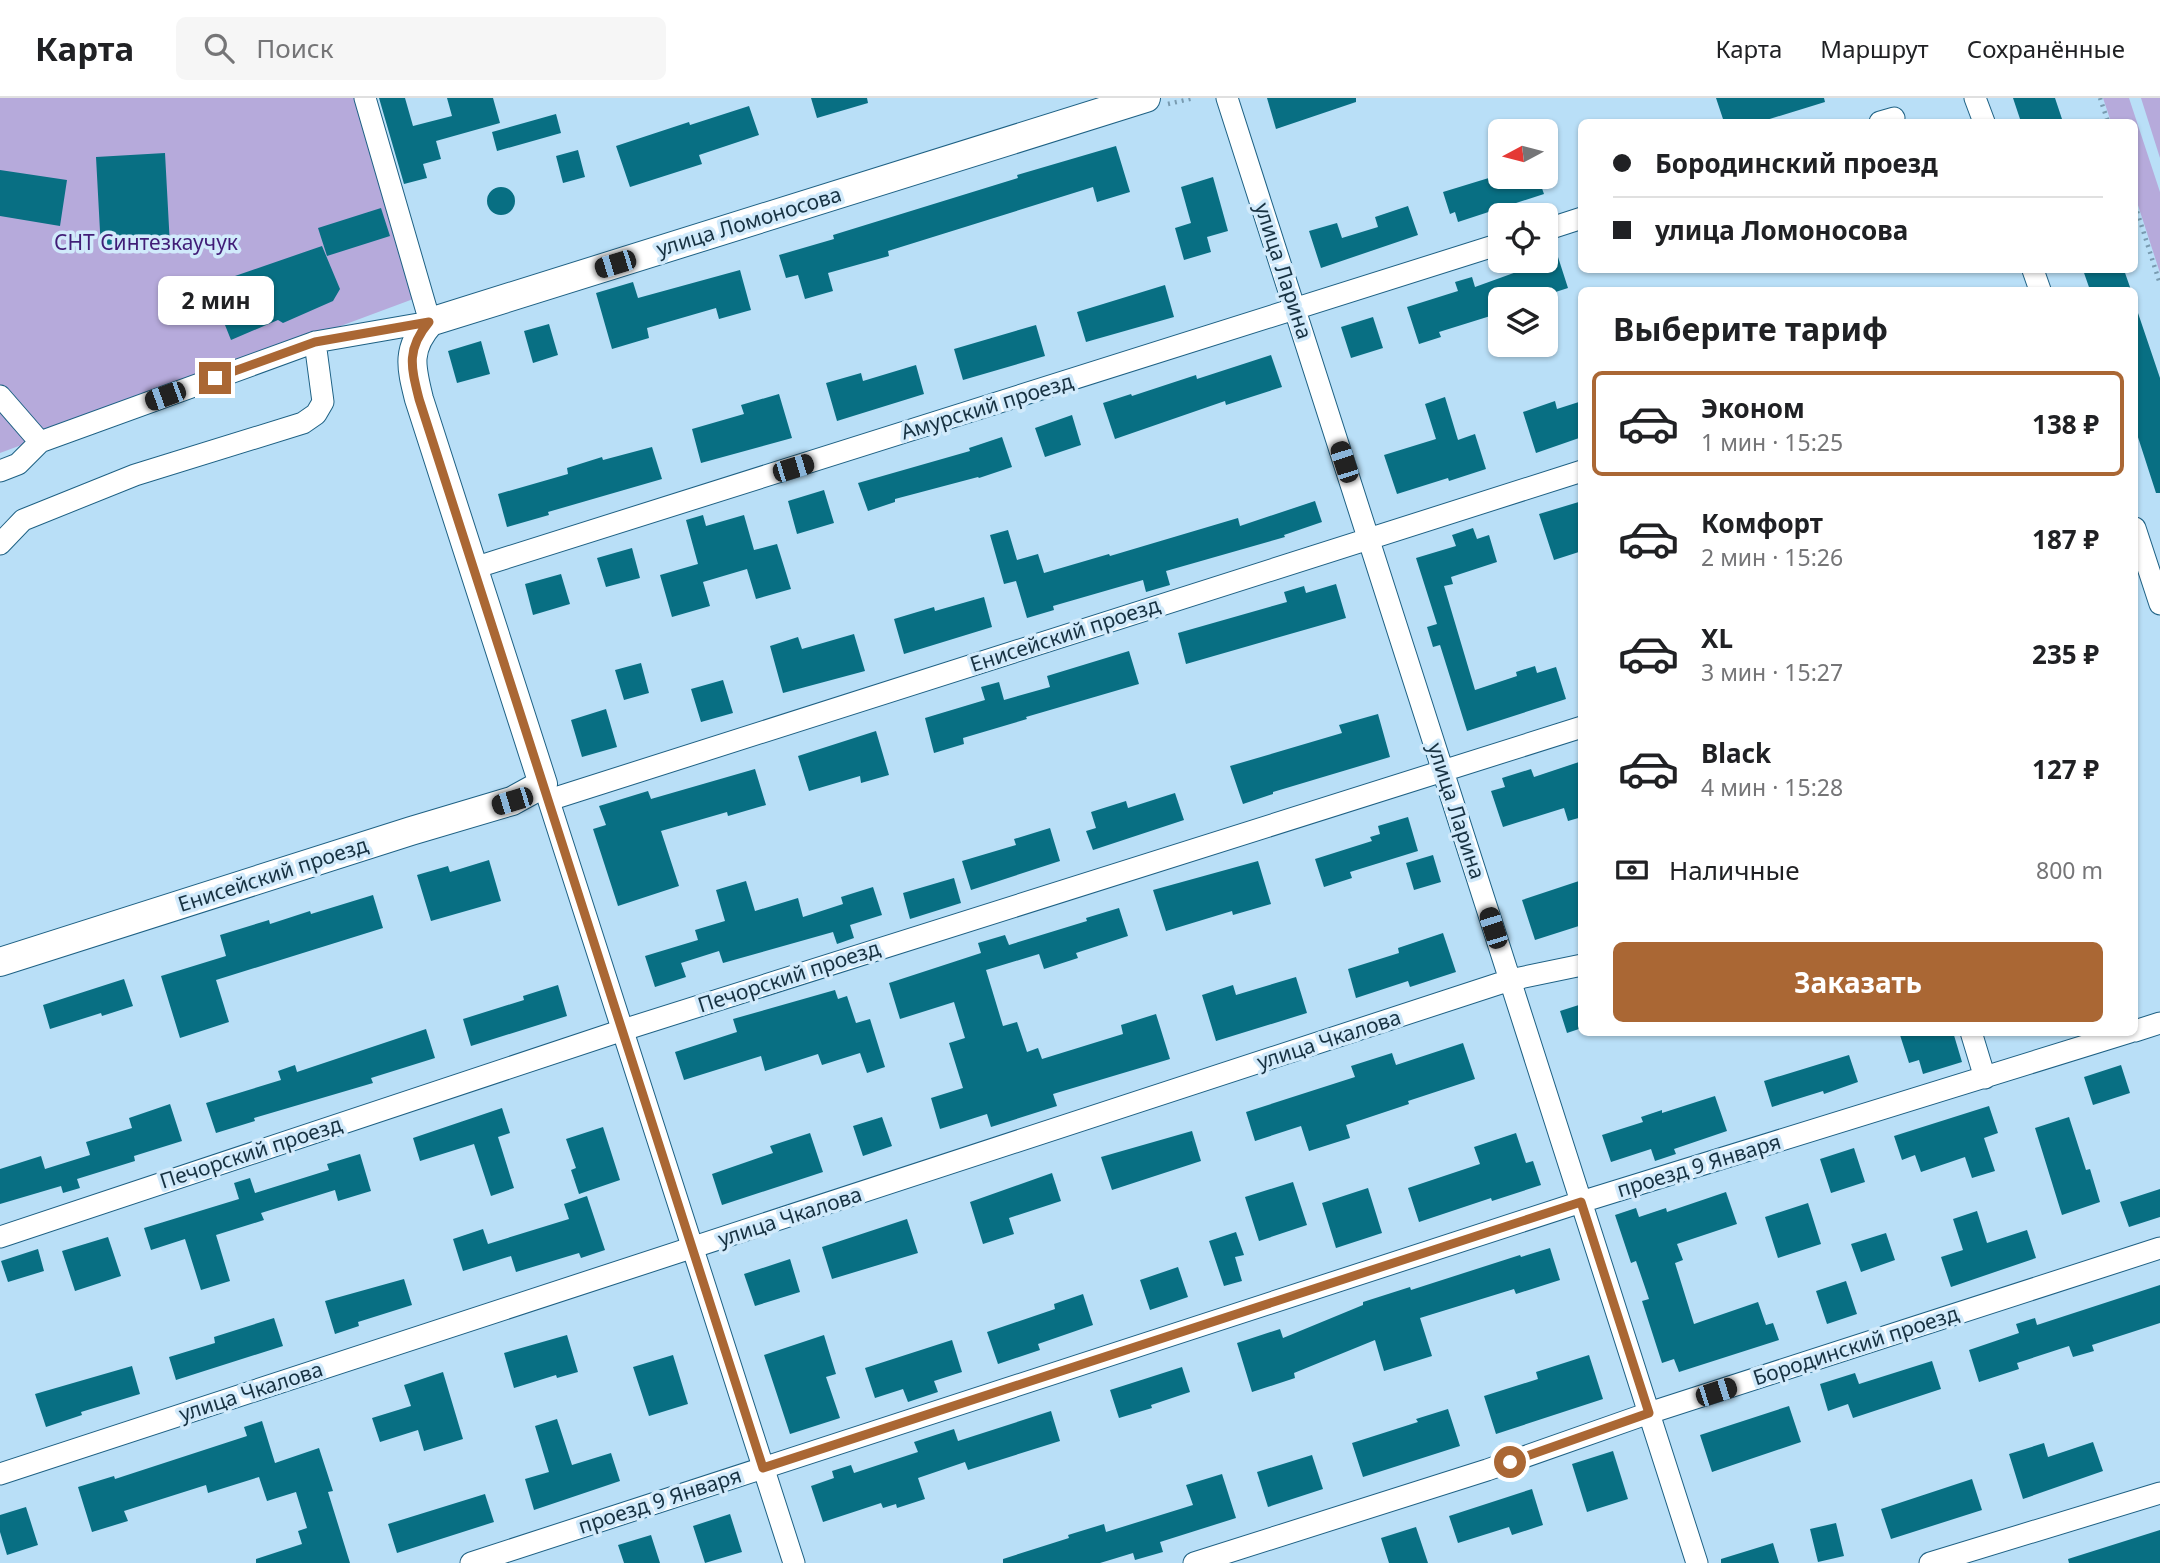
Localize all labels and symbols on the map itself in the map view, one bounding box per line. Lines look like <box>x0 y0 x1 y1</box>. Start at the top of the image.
north arrow <box>1488 119 1558 189</box>
street label: улица Ломоносова <box>653 180 845 263</box>
street label: улица Ларина <box>1249 199 1319 342</box>
park label: СНТ Синтезкаучук <box>54 228 238 256</box>
car <box>592 248 639 280</box>
callout: 2 мин <box>157 276 273 326</box>
route end <box>199 362 231 394</box>
street label: Амурский проезд <box>897 366 1076 446</box>
car <box>142 379 189 413</box>
car <box>1328 439 1361 485</box>
car <box>770 452 817 484</box>
street label: Енисейский проезд <box>966 590 1163 678</box>
street label: улица Ларина <box>1422 739 1492 882</box>
car <box>489 785 536 817</box>
street label: Енисейский проезд <box>174 830 371 918</box>
car <box>1477 905 1510 951</box>
street label: Печорский проезд <box>694 933 884 1019</box>
street label: улица Чкалова <box>1253 1003 1404 1076</box>
street label: Печорский проезд <box>156 1109 346 1195</box>
street label: проезд 9 Января <box>1613 1127 1784 1203</box>
street label: улица Чкалова <box>714 1180 865 1253</box>
street label: Бородинский проезд <box>1749 1298 1962 1392</box>
street label: улица Чкалова <box>175 1355 326 1428</box>
car <box>1693 1376 1740 1408</box>
route start <box>1494 1446 1526 1478</box>
street label: проезд 9 Января <box>575 1460 745 1540</box>

